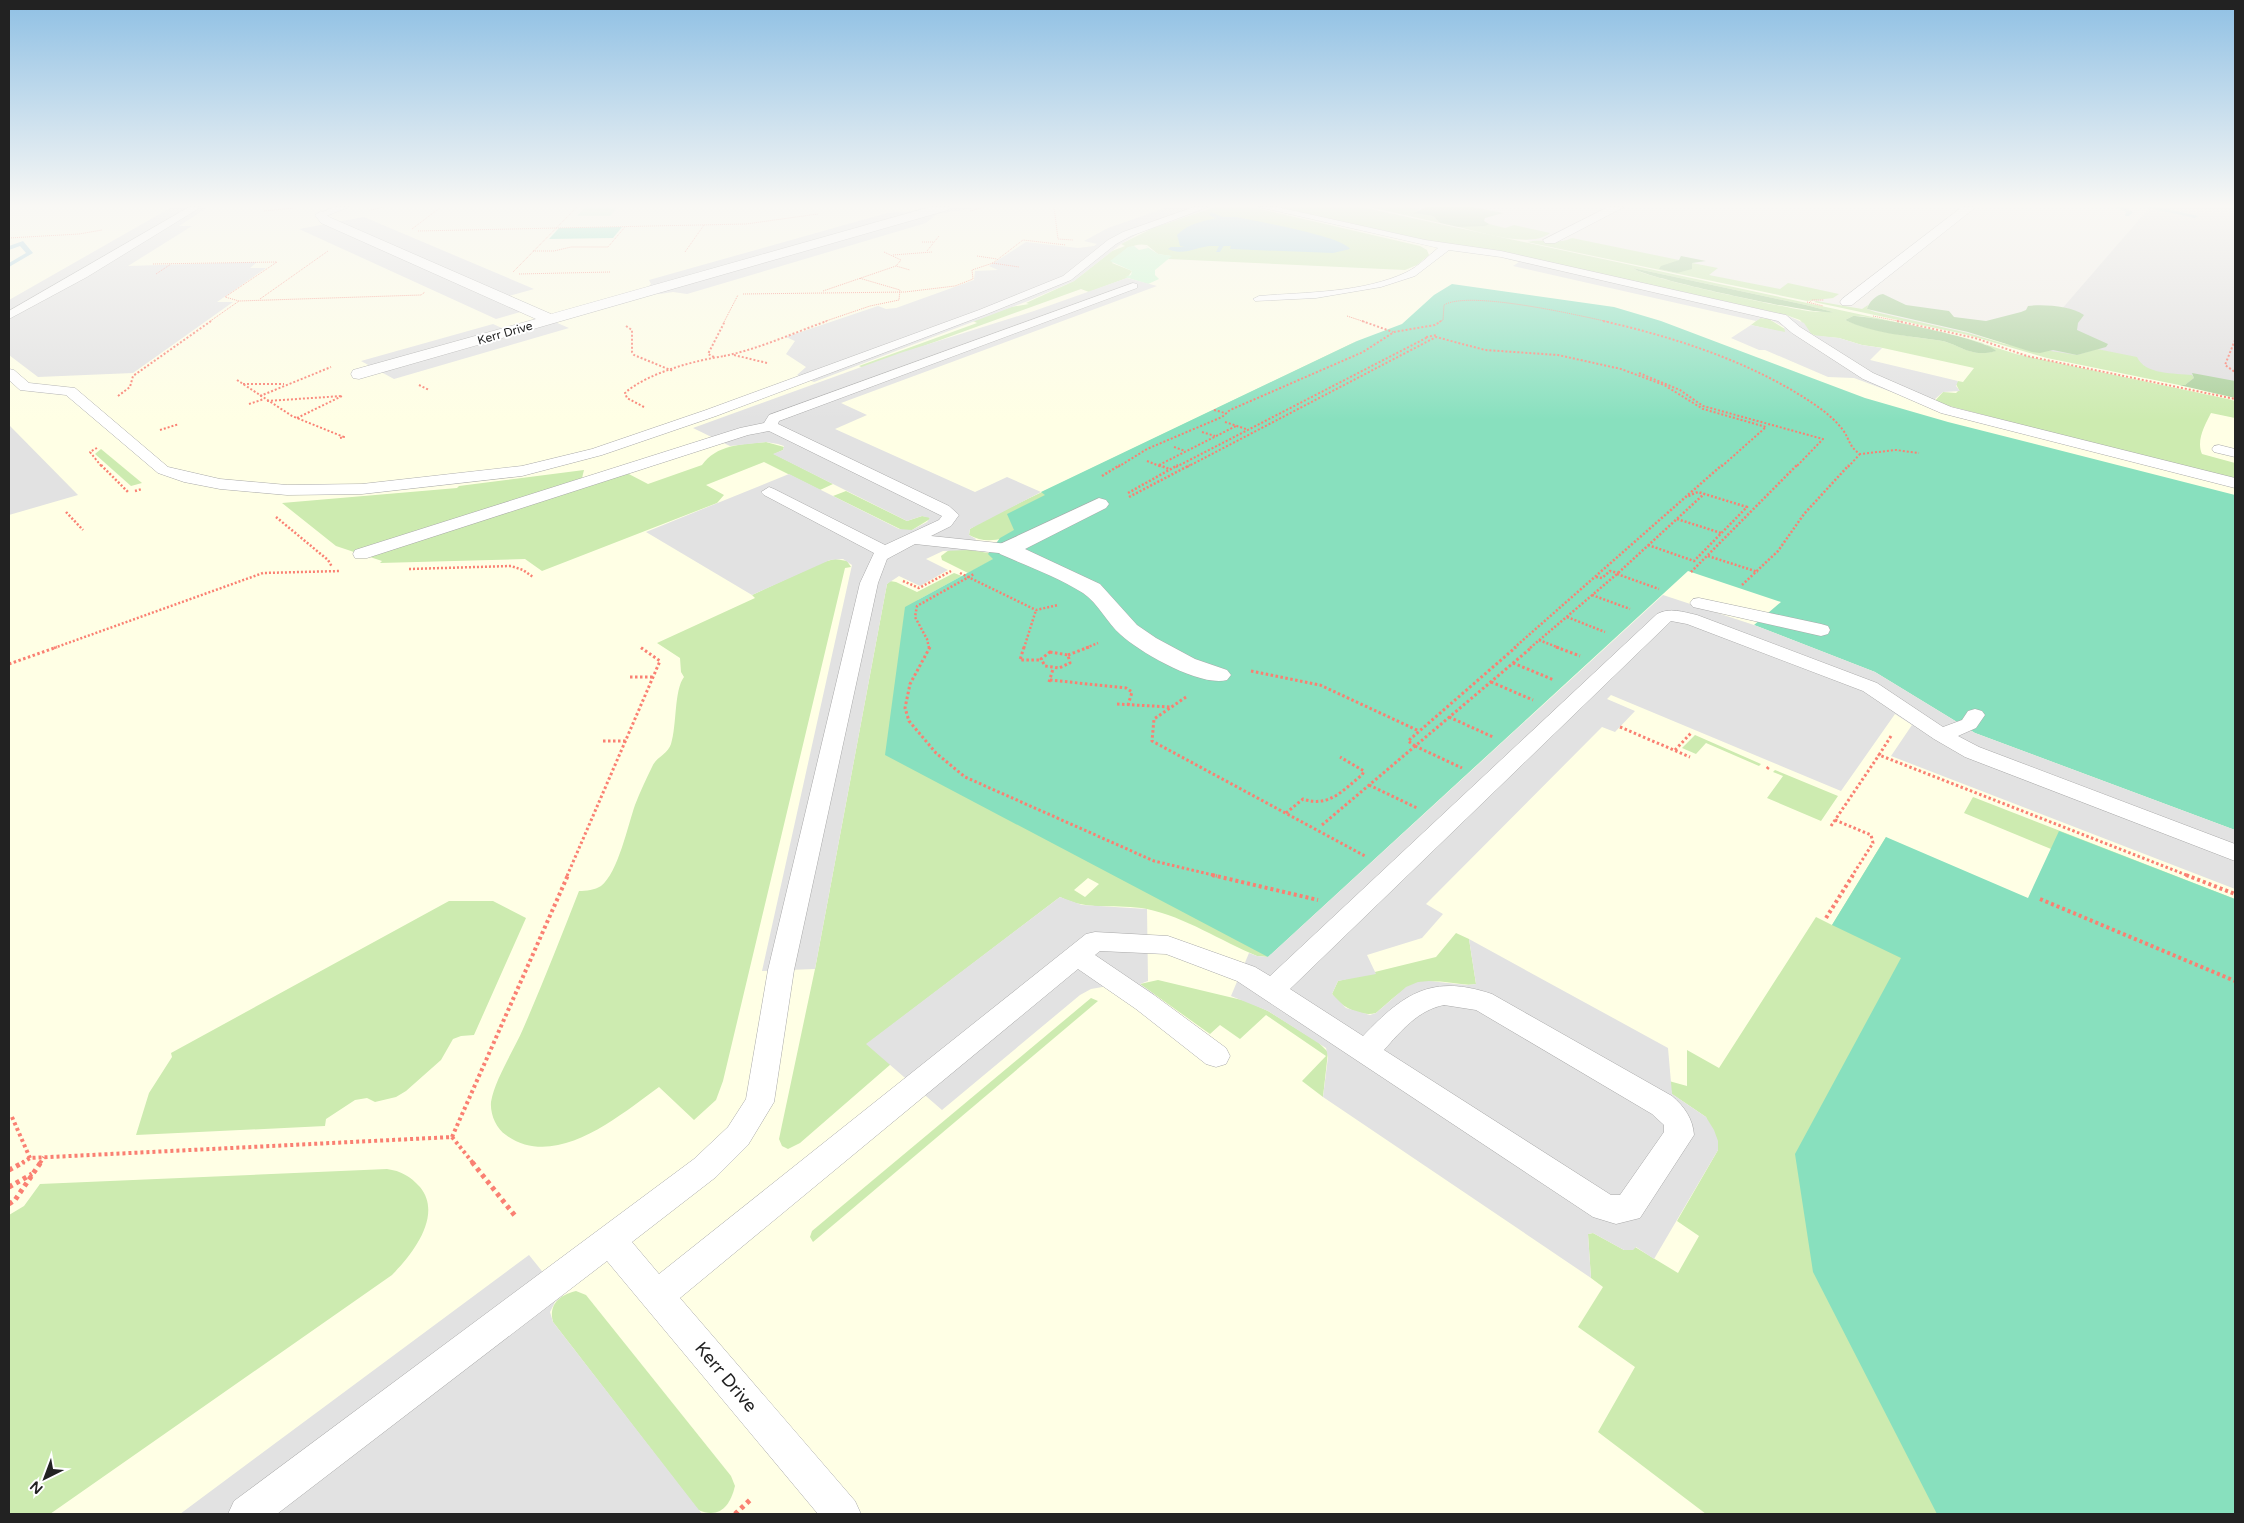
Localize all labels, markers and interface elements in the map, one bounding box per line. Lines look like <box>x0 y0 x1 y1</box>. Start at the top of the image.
street label: Kerr Drive <box>476 318 534 348</box>
street label: Kerr Drive <box>690 1337 762 1417</box>
north arrow <box>20 1453 70 1503</box>
text: N <box>27 1477 47 1497</box>

